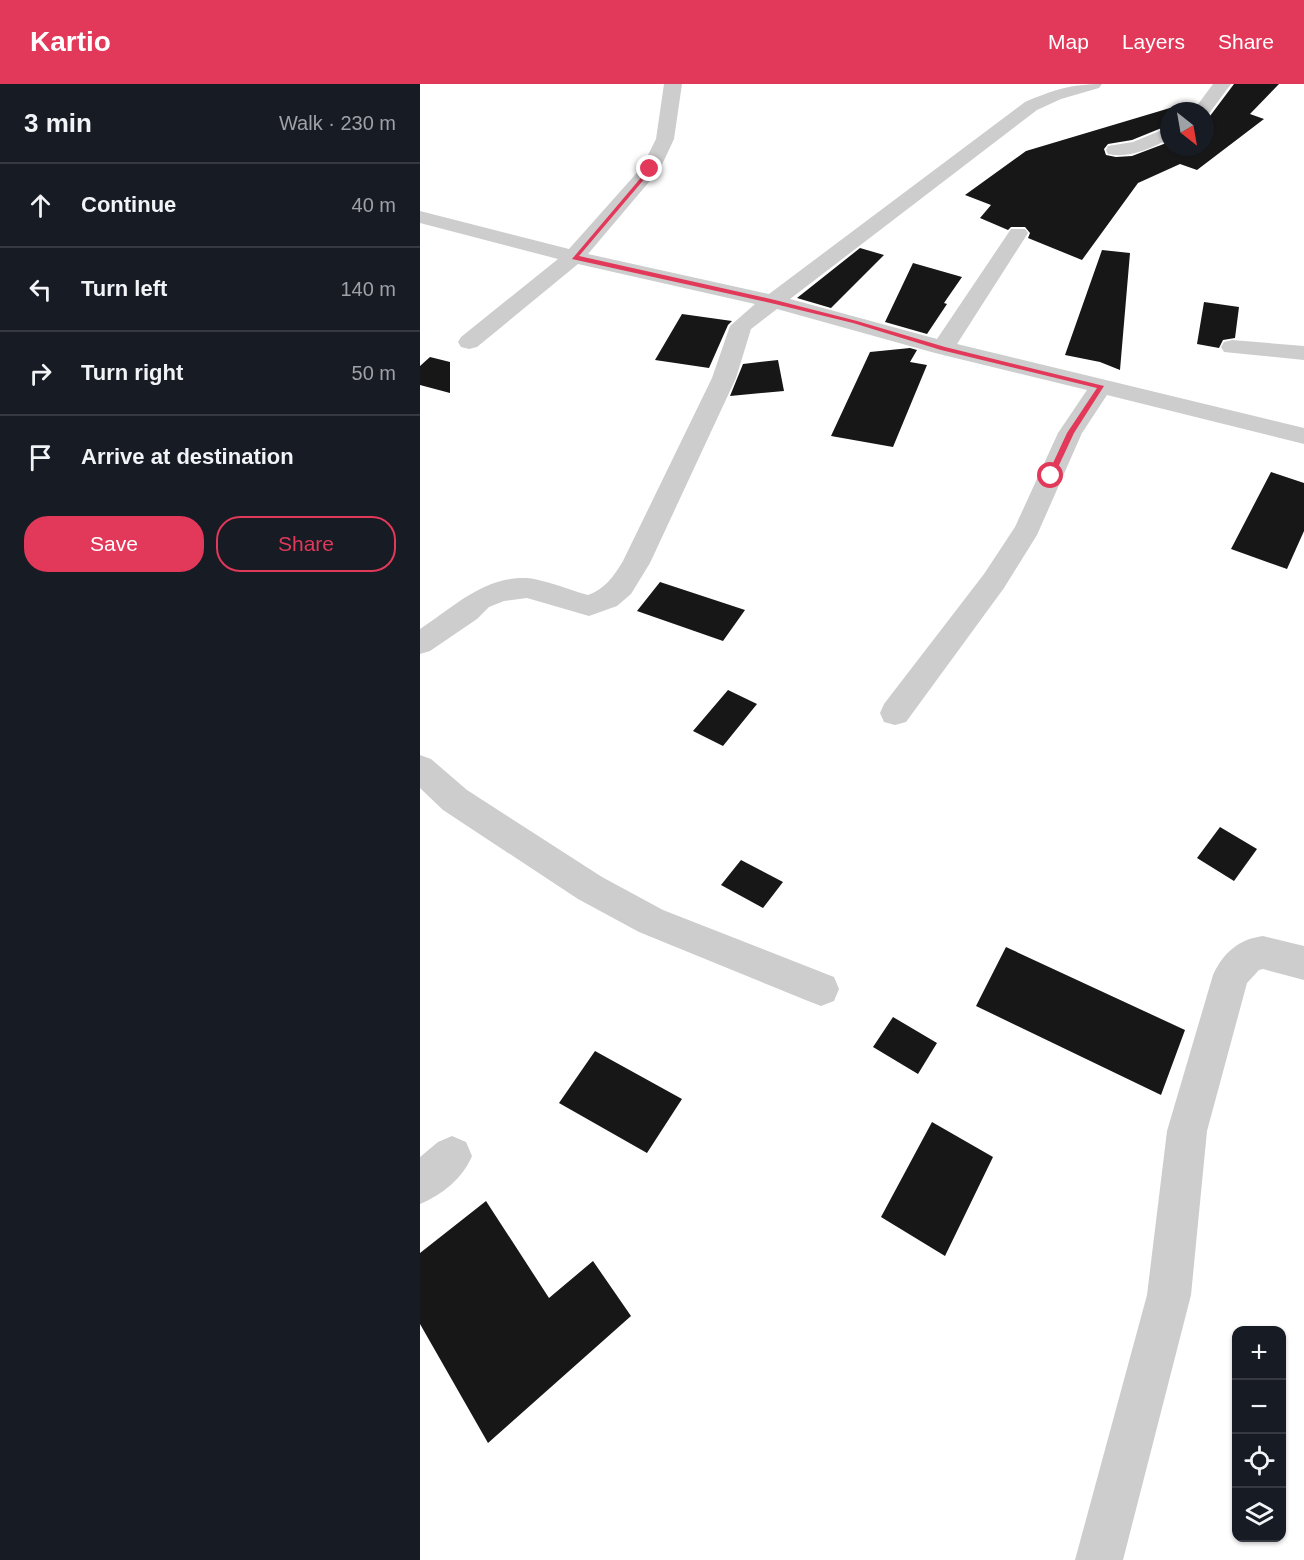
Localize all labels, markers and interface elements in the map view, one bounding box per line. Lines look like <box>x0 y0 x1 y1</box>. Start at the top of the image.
text: Kartio <box>30 26 111 57</box>
text: Map <box>1048 30 1089 53</box>
text: Layers <box>1122 30 1185 53</box>
text: Share <box>1218 30 1274 53</box>
north arrow <box>1160 102 1214 156</box>
text: 3 min <box>24 108 92 138</box>
text: Walk · 230 m <box>279 112 396 134</box>
route end <box>636 155 662 181</box>
icon: ahead <box>24 189 57 222</box>
text: Continue <box>81 192 176 217</box>
text: 40 m <box>352 194 396 216</box>
icon: left <box>24 273 57 306</box>
text: Turn left <box>81 276 167 301</box>
text: 140 m <box>340 278 396 300</box>
icon: right <box>24 357 57 390</box>
text: Turn right <box>81 360 183 385</box>
text: 50 m <box>352 362 396 384</box>
icon: arrive <box>24 441 57 474</box>
text: Arrive at destination <box>81 444 294 469</box>
route start <box>1037 462 1063 488</box>
button: Save <box>24 516 204 572</box>
button: Share <box>216 516 396 572</box>
map controls <box>1232 1326 1286 1542</box>
button: + <box>1232 1326 1286 1380</box>
button: − <box>1232 1380 1286 1434</box>
button: locate <box>1232 1434 1286 1488</box>
button: layers <box>1232 1488 1286 1542</box>

